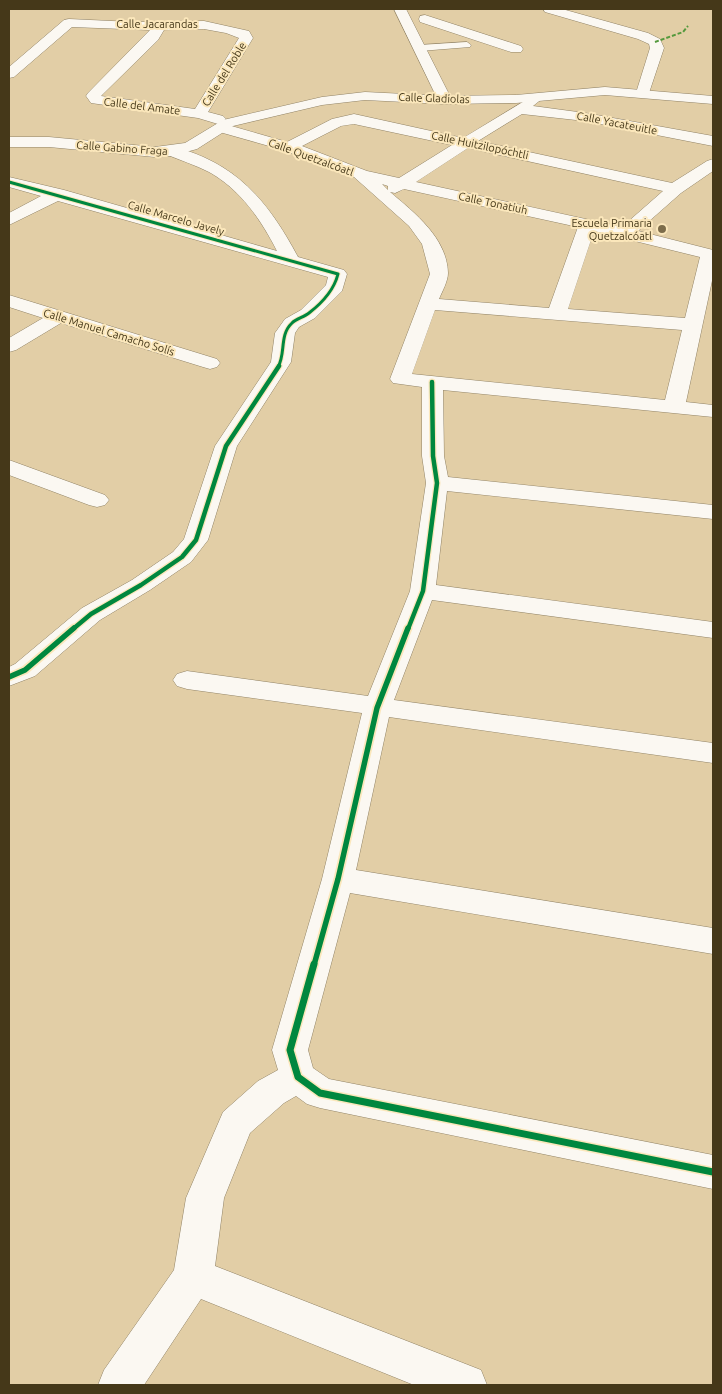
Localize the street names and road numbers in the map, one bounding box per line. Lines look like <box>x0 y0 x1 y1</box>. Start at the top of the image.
street label: Calle Jacarandas <box>116 18 198 30</box>
street label: Calle del Roble <box>199 40 249 108</box>
street label: Calle Gladiolas <box>398 91 470 105</box>
street label: Calle del Amate <box>103 95 181 117</box>
street label: Calle Yacateuitle <box>576 109 658 137</box>
street label: Calle Huitzilopóchtli <box>430 129 530 161</box>
street label: Calle Quetzalcóatl <box>267 136 355 178</box>
street label: Calle Gabino Fraga <box>76 139 168 157</box>
street label: Calle Tonatiuh <box>457 190 529 216</box>
street label: Calle Marcelo Javely <box>126 198 226 238</box>
street label: Calle Manuel Camacho Solís <box>42 306 176 358</box>

